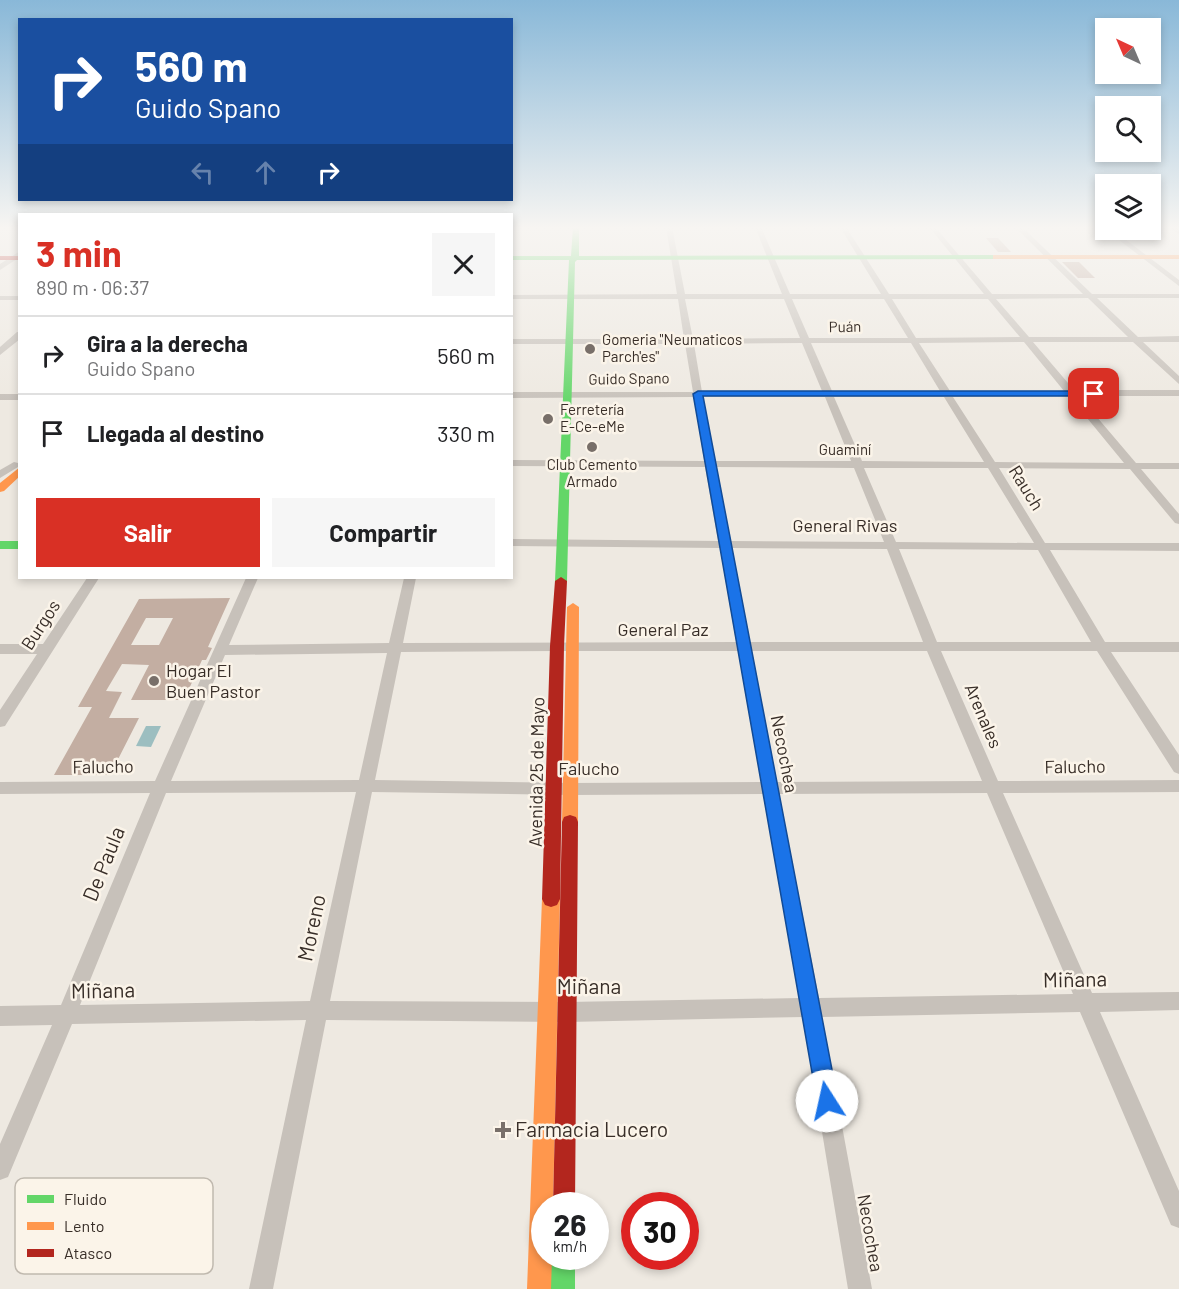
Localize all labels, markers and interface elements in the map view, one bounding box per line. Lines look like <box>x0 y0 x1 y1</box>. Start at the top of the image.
north arrow <box>1095 18 1161 84</box>
map controls <box>1095 18 1161 240</box>
text: 560 m <box>135 40 248 90</box>
icon: right <box>36 42 114 120</box>
text: Guido Spano <box>135 91 281 123</box>
button: search <box>1095 96 1161 162</box>
icon: left <box>186 156 219 189</box>
icon: ahead <box>249 156 282 189</box>
icon: right <box>312 156 345 189</box>
button: layers <box>1095 174 1161 240</box>
text: 3 min <box>36 231 122 274</box>
button: close <box>432 233 495 296</box>
text: 890 m · 06:37 <box>36 275 149 299</box>
street label: Puán <box>828 317 861 335</box>
text: Gira a la derecha <box>87 330 248 356</box>
place label: Gomeria "Neumaticos Parch'es" <box>602 330 742 365</box>
icon: right <box>36 339 69 372</box>
text: 560 m <box>437 342 495 368</box>
marker: Gomeria "Neumaticos Parch'es" <box>583 342 597 356</box>
text: Guido Spano <box>87 356 195 380</box>
street label: Guido Spano <box>588 368 670 388</box>
pin <box>1068 368 1119 419</box>
icon: arrive <box>1077 377 1110 410</box>
place label: Ferretería E-Ce-eMe <box>560 400 625 435</box>
marker: Ferretería E-Ce-eMe <box>541 412 555 426</box>
icon: arrive <box>36 417 69 450</box>
text: Llegada al destino <box>87 420 264 446</box>
text: 330 m <box>437 420 495 446</box>
marker: Club Cemento Armado <box>585 440 599 454</box>
street label: Guaminí <box>819 440 871 458</box>
place label: Club Cemento Armado <box>547 455 637 490</box>
street label: Rauch <box>1005 461 1049 514</box>
button: Salir <box>36 498 260 567</box>
button: Compartir <box>272 498 495 567</box>
street label: General Rivas <box>792 514 898 536</box>
street label: Burgos <box>16 595 64 654</box>
street label: General Paz <box>617 618 709 640</box>
place label: Hogar El Buen Pastor <box>166 659 261 702</box>
marker: Hogar El Buen Pastor <box>147 674 161 688</box>
street label: Arenales <box>960 680 1007 751</box>
street label: Avenida 25 de Mayo <box>524 697 548 847</box>
street label: Necochea <box>767 713 803 794</box>
street label: Falucho <box>72 754 134 778</box>
street label: Falucho <box>1044 754 1106 778</box>
street label: Falucho <box>558 757 620 779</box>
street label: De Paula <box>76 822 129 904</box>
street label: Moreno <box>291 892 330 963</box>
street label: Miñana <box>1043 965 1107 992</box>
street label: Miñana <box>557 973 621 998</box>
street label: Miñana <box>71 976 135 1003</box>
position arrow <box>795 1069 859 1133</box>
place label: Farmacia Lucero <box>515 1116 668 1141</box>
marker: Farmacia Lucero <box>496 1123 510 1137</box>
legend <box>15 1178 213 1274</box>
text: Fluido <box>64 1189 107 1208</box>
speed limit sign: 30 <box>621 1192 699 1270</box>
street label: Necochea <box>853 1192 889 1273</box>
text: 26 <box>554 1206 586 1242</box>
text: Lento <box>64 1216 105 1235</box>
text: km/h <box>553 1237 587 1255</box>
text: Atasco <box>64 1243 112 1262</box>

